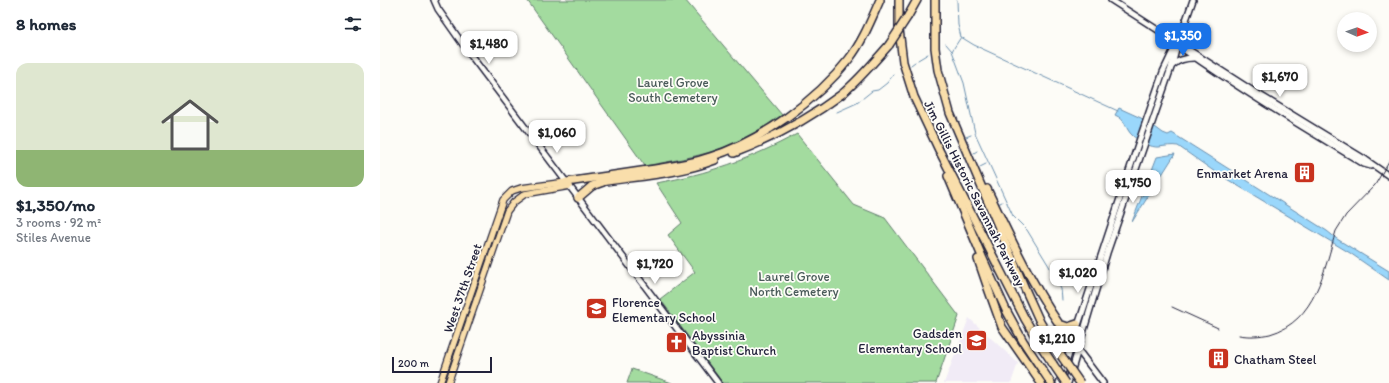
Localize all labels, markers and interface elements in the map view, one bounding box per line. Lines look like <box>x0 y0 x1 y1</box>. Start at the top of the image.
north arrow <box>1337 12 1377 52</box>
map controls <box>1337 12 1377 52</box>
icon: filters <box>342 13 364 35</box>
text: 8 homes <box>16 14 76 34</box>
pin: $1,350 <box>1150 23 1216 57</box>
text: $1,350 <box>1164 28 1202 43</box>
pin: $1,480 <box>456 31 522 65</box>
text: $1,480 <box>470 36 508 51</box>
pin: $1,670 <box>1247 64 1313 98</box>
text: $1,670 <box>1261 69 1299 84</box>
park label: Laurel Grove South Cemetery <box>628 75 718 105</box>
icon: home <box>154 89 226 161</box>
street label: Jim Gillis Historic Savannah Parkway <box>921 98 1028 289</box>
pin: $1,060 <box>524 120 590 154</box>
text: $1,060 <box>538 125 576 140</box>
building icon: Enmarket Arena <box>1291 160 1317 186</box>
place label: Enmarket Arena <box>1197 166 1288 181</box>
pin: $1,750 <box>1100 170 1166 204</box>
text: $1,750 <box>1115 175 1152 190</box>
text: $1,350/mo <box>16 195 95 215</box>
text: 3 rooms · 92 m² <box>16 215 101 230</box>
text: Stiles Avenue <box>16 230 91 245</box>
street label: West 37th Street <box>440 241 485 335</box>
pin: $1,720 <box>622 251 688 285</box>
text: $1,720 <box>637 256 674 271</box>
pin: $1,020 <box>1045 260 1111 294</box>
text: $1,020 <box>1059 265 1097 280</box>
park label: Laurel Grove North Cemetery <box>749 269 839 299</box>
place label: Florence Elementary School <box>612 295 716 325</box>
school or university icon: Florence Elementary School <box>584 296 610 322</box>
place label: Gadsden Elementary School <box>858 326 963 356</box>
pin: $1,210 <box>1024 326 1090 360</box>
school or university icon: Gadsden Elementary School <box>964 327 990 353</box>
place label: Abyssinia Baptist Church <box>692 328 776 358</box>
church icon: Abyssinia Baptist Church <box>663 329 689 355</box>
text: $1,210 <box>1039 331 1075 346</box>
building icon: Chatham Steel <box>1206 346 1232 372</box>
place label: Chatham Steel <box>1234 352 1317 367</box>
scale bar <box>392 355 492 374</box>
text: 200 m <box>398 357 429 370</box>

